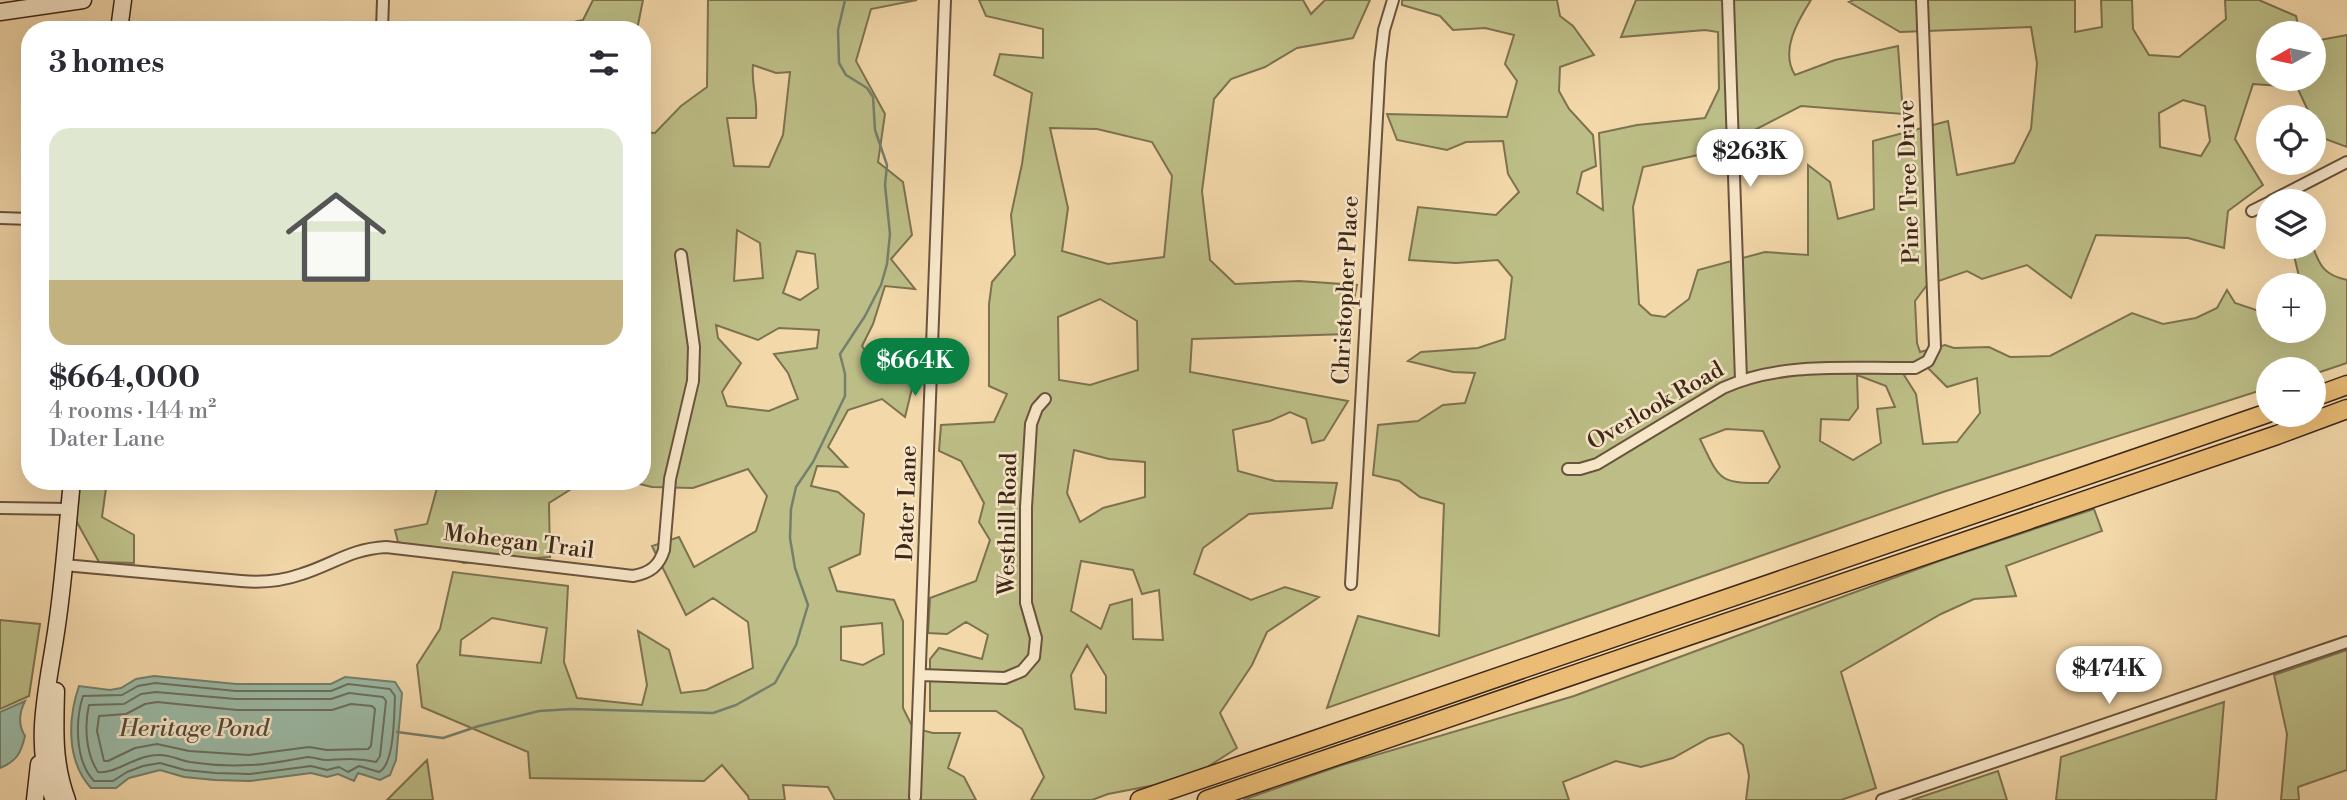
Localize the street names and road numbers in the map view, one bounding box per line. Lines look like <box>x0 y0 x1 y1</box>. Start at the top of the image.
street label: Pine Tree Drive <box>1892 99 1926 265</box>
street label: Christopher Place <box>1327 195 1365 385</box>
street label: Overlook Road <box>1582 355 1729 456</box>
street label: Dater Lane <box>891 445 923 561</box>
street label: Westhill Road <box>993 452 1023 597</box>
street label: Mohegan Trail <box>442 519 596 565</box>

